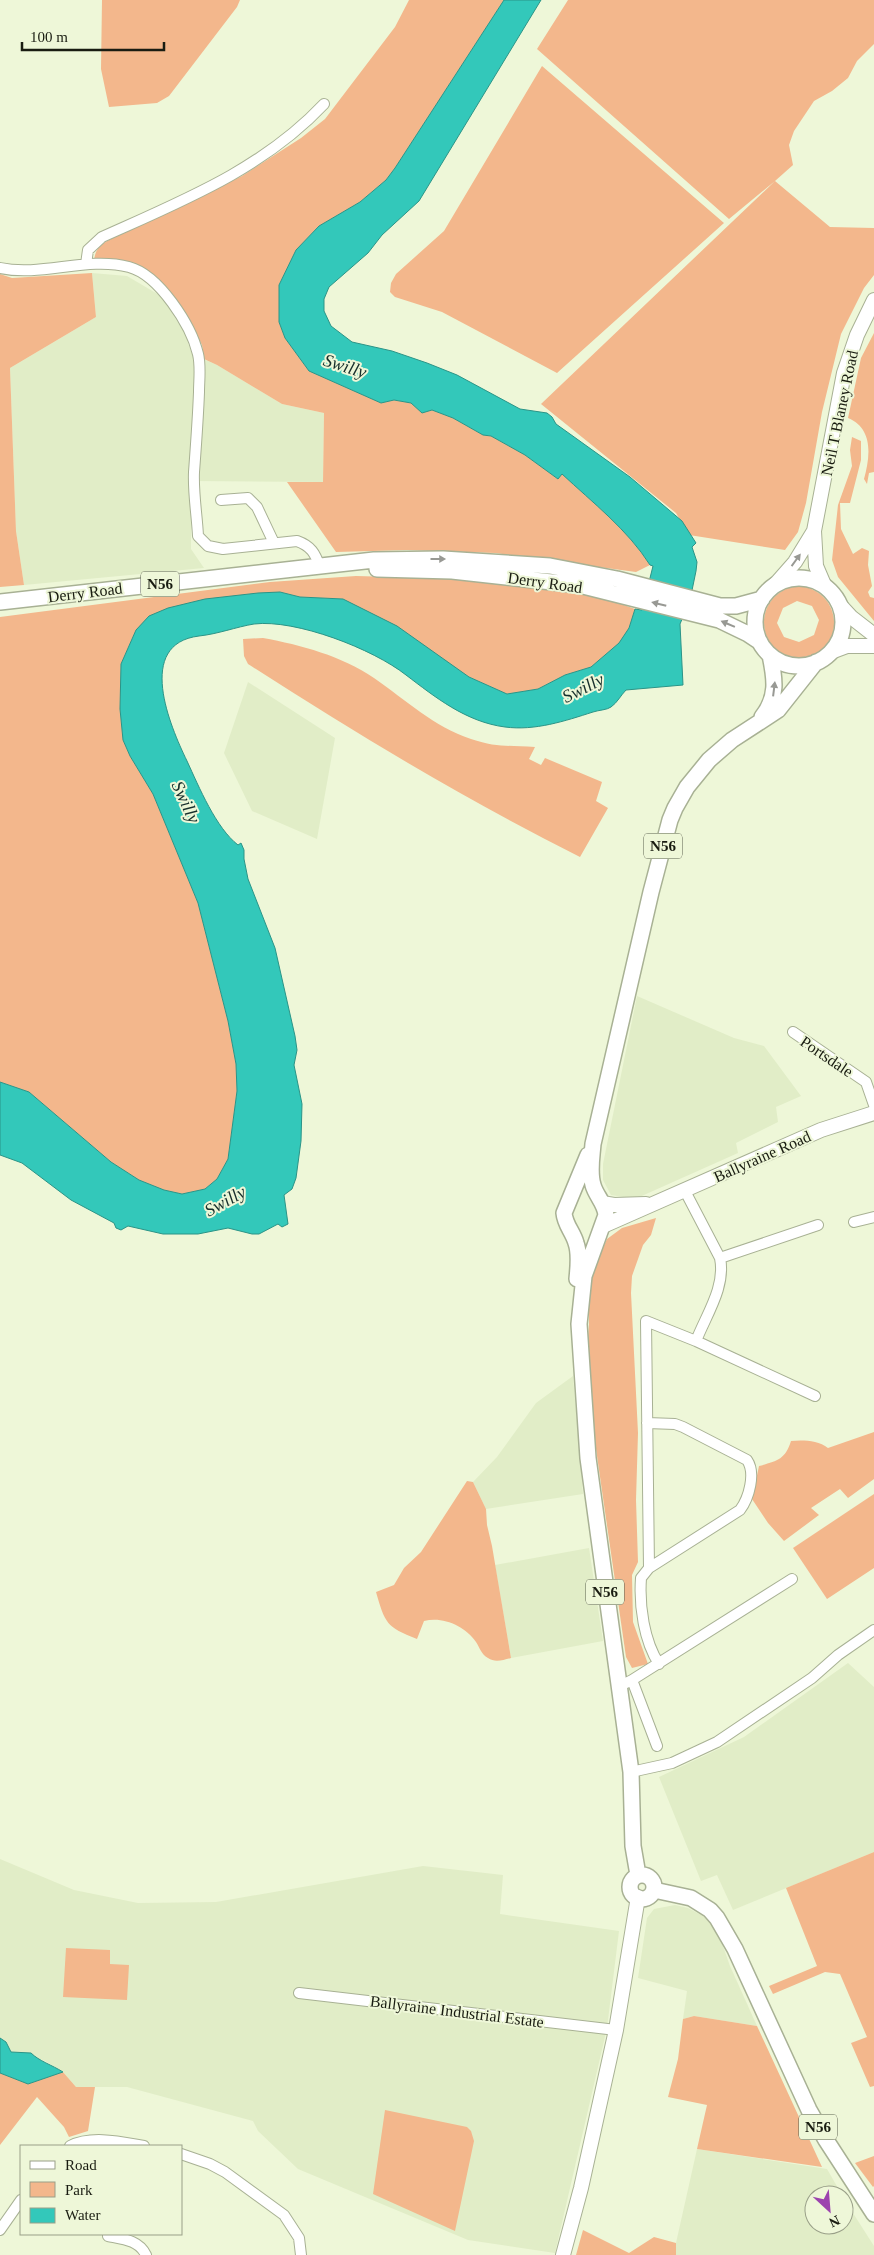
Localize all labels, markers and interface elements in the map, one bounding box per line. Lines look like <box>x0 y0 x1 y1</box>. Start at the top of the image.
scale bar <box>22 20 165 52</box>
text: 100 m <box>30 29 68 45</box>
street label: Neil T Blaney Road <box>818 349 862 478</box>
water label: Swilly <box>321 350 369 382</box>
one-way arrow <box>790 554 801 567</box>
one-way arrow <box>430 555 446 563</box>
street label: Derry Road <box>506 569 583 597</box>
road number: N56 <box>141 572 179 596</box>
street label: Derry Road <box>47 579 123 607</box>
one-way arrow <box>652 600 667 608</box>
one-way arrow <box>721 620 735 628</box>
water label: Swilly <box>559 669 607 707</box>
one-way arrow <box>770 681 778 697</box>
water label: Swilly <box>168 778 204 826</box>
road number: N56 <box>644 834 682 858</box>
street label: Portsdale <box>797 1033 856 1080</box>
street label: Ballyraine Road <box>711 1127 814 1186</box>
water label: Swilly <box>201 1182 249 1220</box>
road number: N56 <box>586 1580 624 1604</box>
street label: Ballyraine Industrial Estate <box>369 1992 545 2032</box>
road number: N56 <box>799 2114 837 2140</box>
legend <box>20 2145 182 2235</box>
text: Road <box>65 2157 97 2173</box>
text: Park <box>65 2182 93 2198</box>
north arrow <box>804 2185 854 2235</box>
text: Water <box>65 2207 100 2223</box>
text: N <box>827 2212 842 2230</box>

